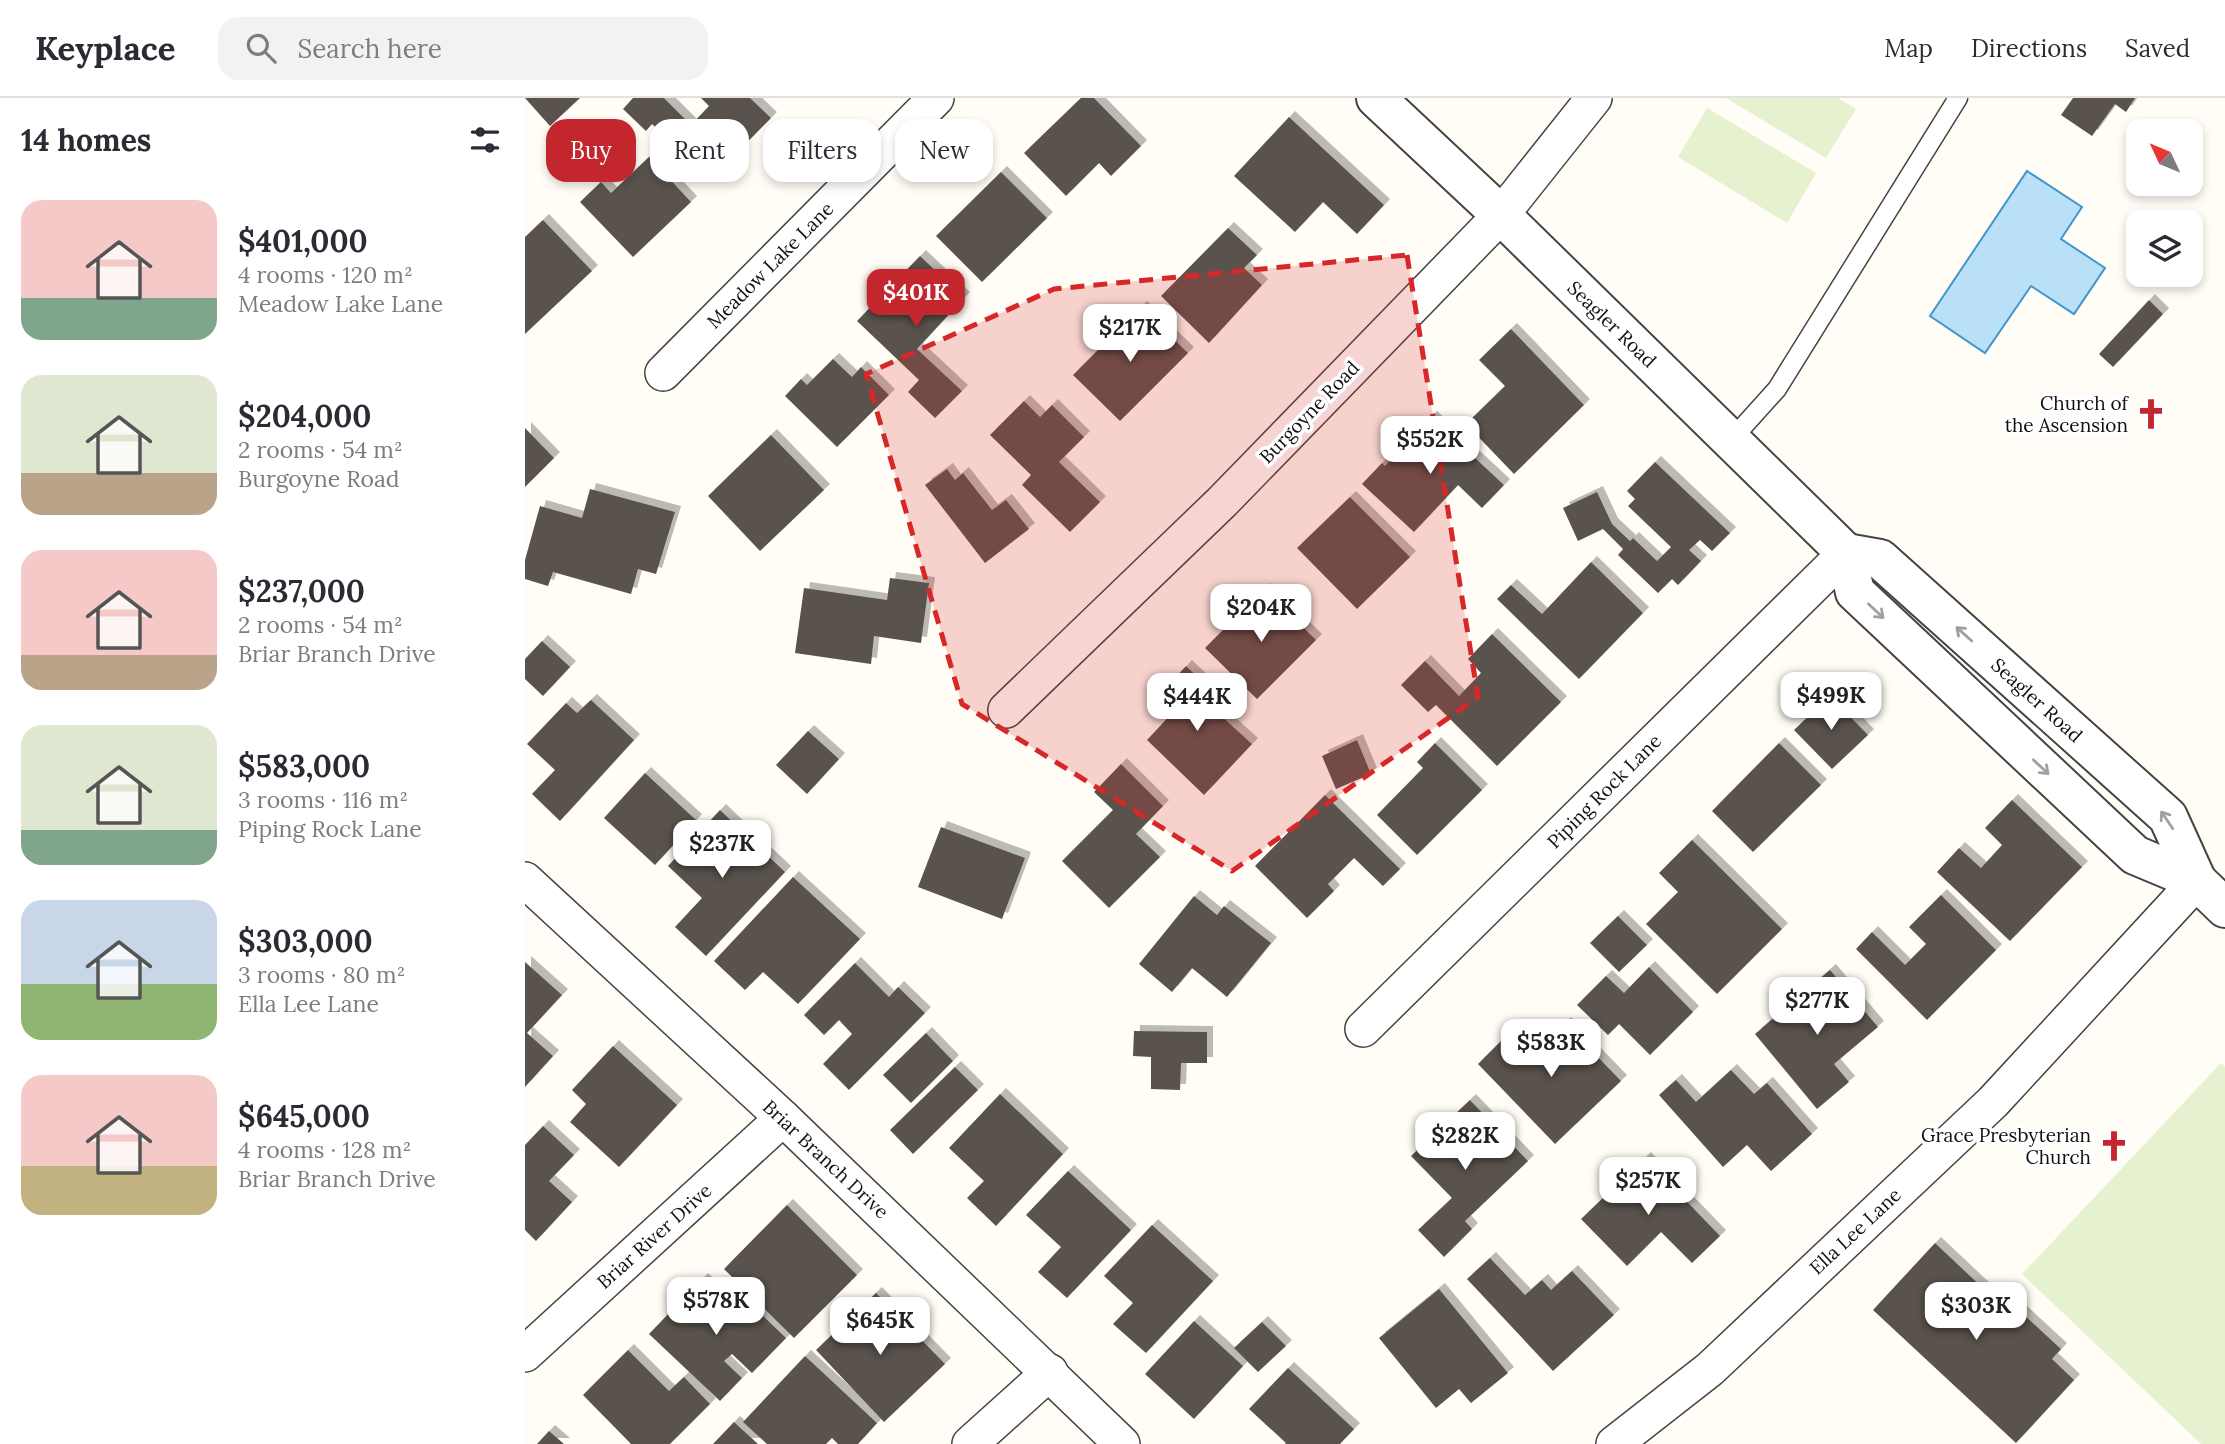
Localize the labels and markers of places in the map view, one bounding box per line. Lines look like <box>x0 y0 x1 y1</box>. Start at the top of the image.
pin: $401K <box>867 270 965 329</box>
pin: $217K <box>1081 304 1179 364</box>
place label: Church of the Ascension <box>2005 391 2130 437</box>
church icon: Church of the Ascension <box>2134 397 2168 431</box>
pin: $552K <box>1381 416 1479 476</box>
pin: $204K <box>1212 584 1310 644</box>
pin: $499K <box>1782 672 1880 732</box>
pin: $444K <box>1148 674 1246 733</box>
pin: $237K <box>673 820 771 880</box>
pin: $277K <box>1768 978 1866 1037</box>
pin: $583K <box>1502 1020 1600 1079</box>
pin: $282K <box>1416 1112 1514 1172</box>
place label: Grace Presbyterian Church <box>1921 1123 2091 1169</box>
church icon: Grace Presbyterian Church <box>2097 1129 2131 1163</box>
pin: $257K <box>1599 1158 1697 1217</box>
pin: $578K <box>667 1278 765 1337</box>
pin: $303K <box>1927 1282 2025 1342</box>
pin: $645K <box>831 1298 929 1357</box>

